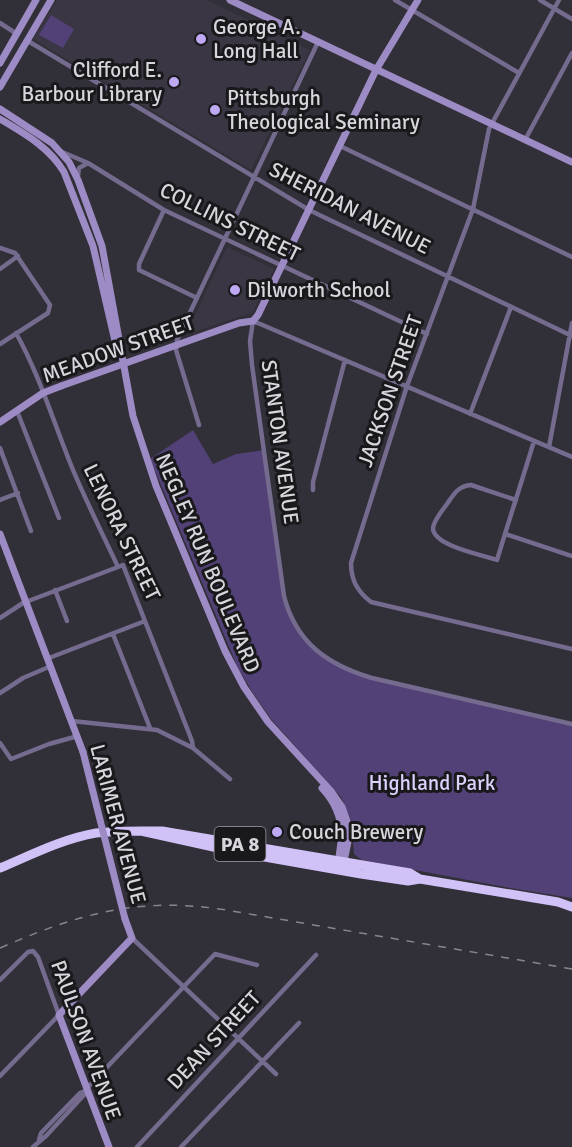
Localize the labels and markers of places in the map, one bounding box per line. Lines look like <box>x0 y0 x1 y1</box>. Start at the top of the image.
place label: George A. Long Hall <box>213 14 301 64</box>
marker: George A. Long Hall <box>194 32 208 46</box>
place label: Clifford E. Barbour Library <box>21 57 162 107</box>
marker: Clifford E. Barbour Library <box>167 75 181 89</box>
place label: Pittsburgh Theological Seminary <box>227 85 420 135</box>
marker: Pittsburgh Theological Seminary <box>208 103 222 117</box>
place label: Dilworth School <box>247 277 391 303</box>
marker: Dilworth School <box>228 283 242 297</box>
place label: Couch Brewery <box>289 819 423 845</box>
marker: Couch Brewery <box>270 825 284 839</box>

